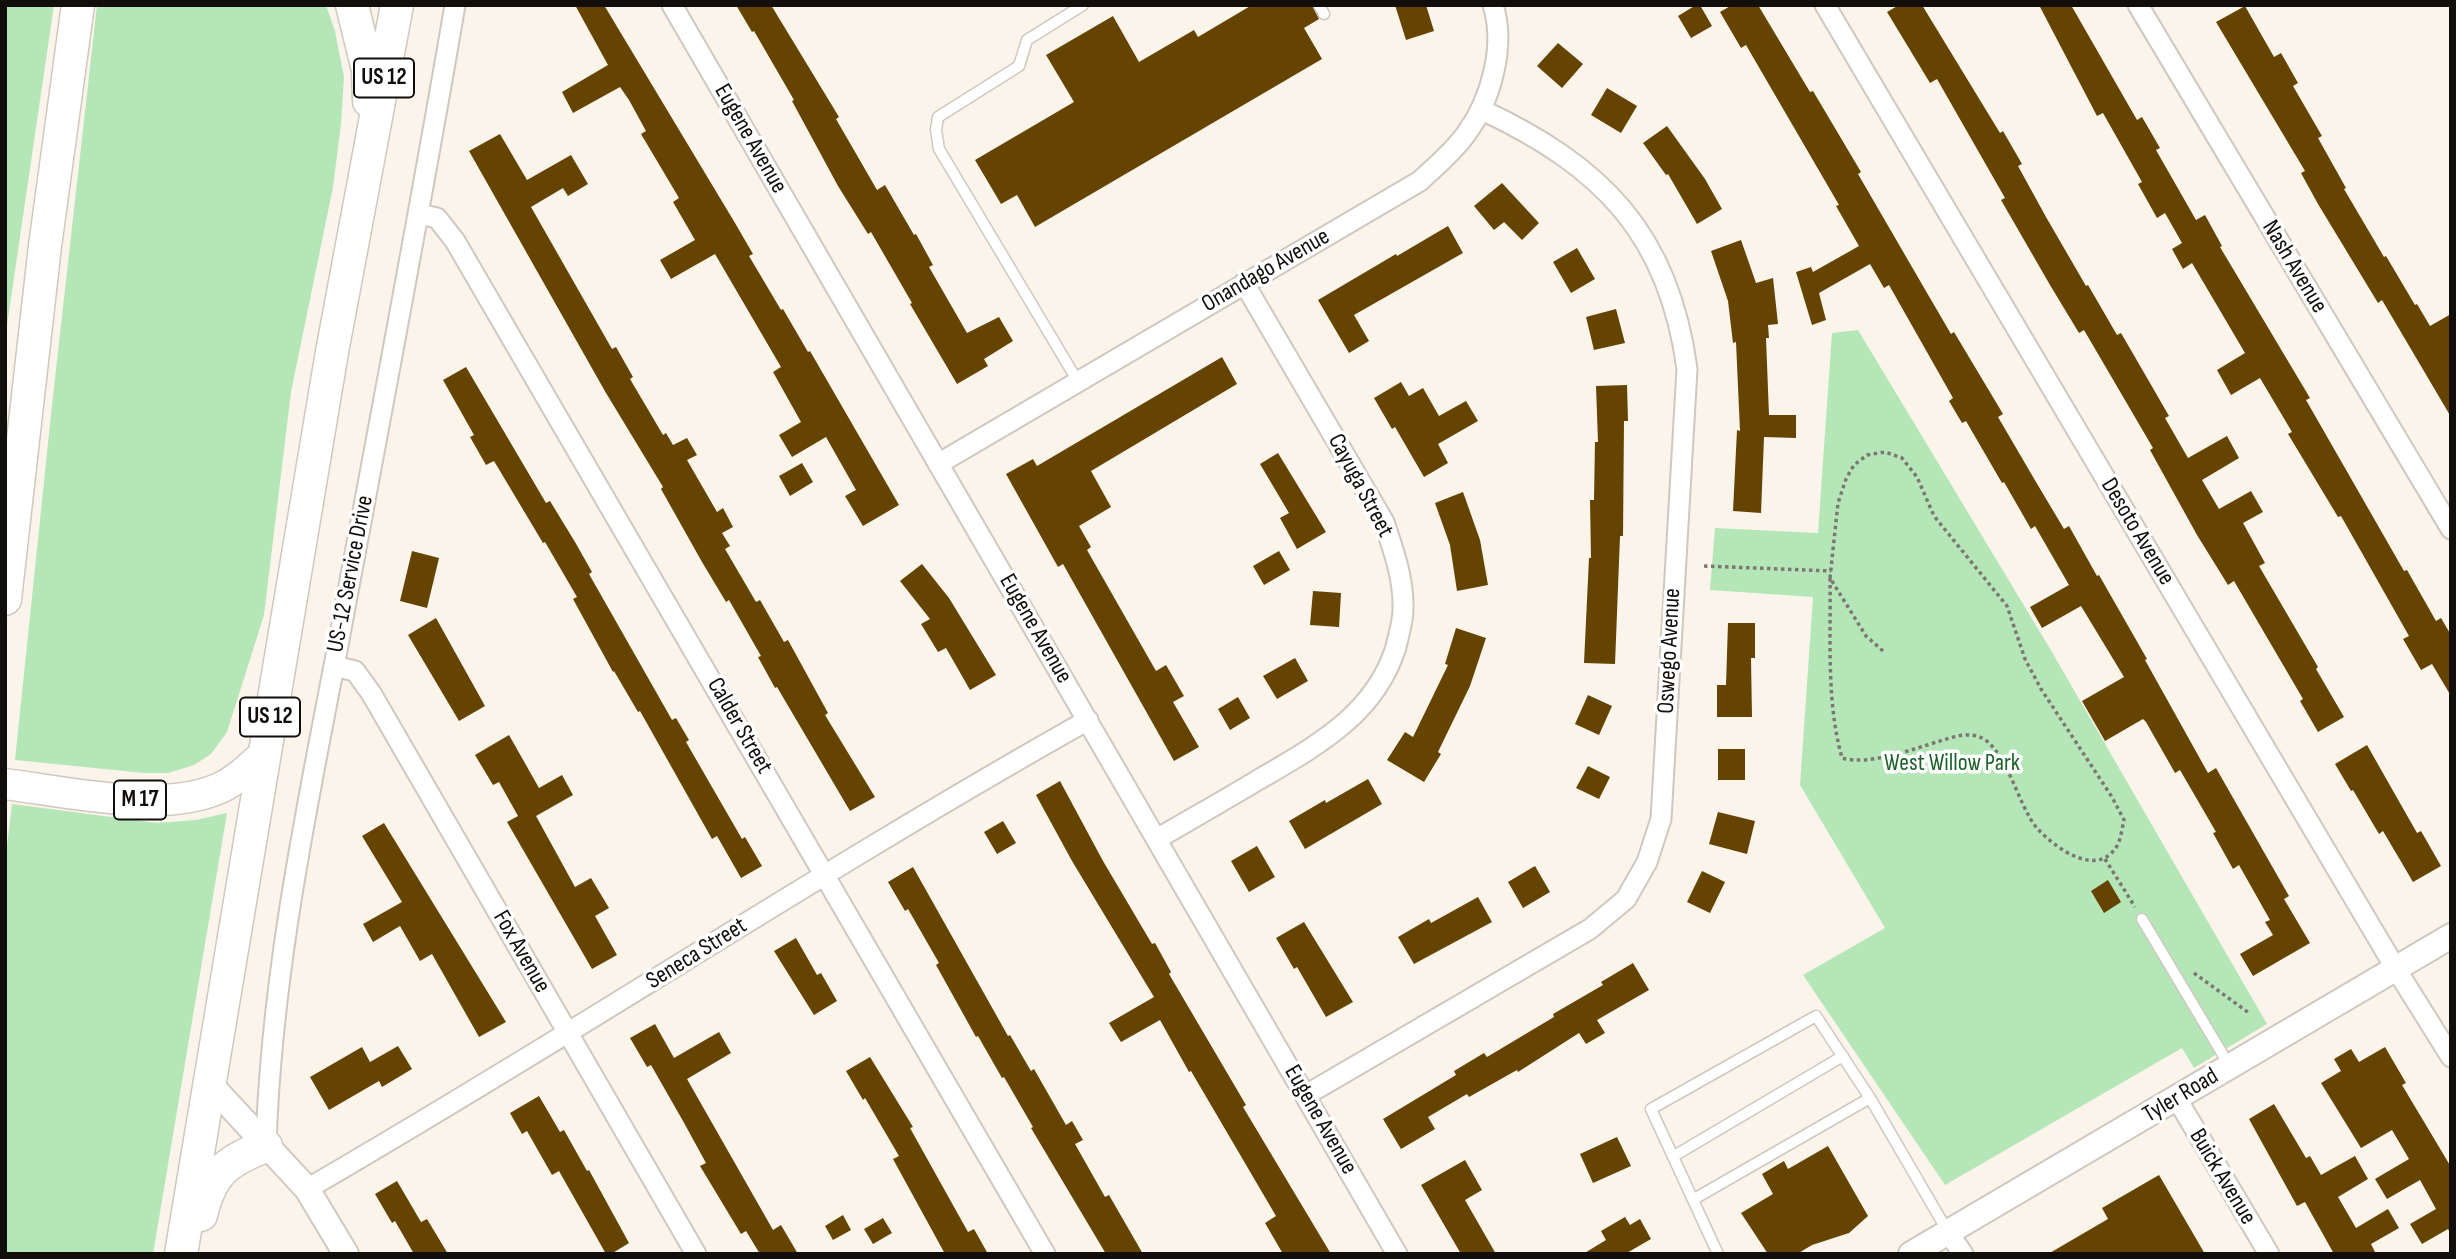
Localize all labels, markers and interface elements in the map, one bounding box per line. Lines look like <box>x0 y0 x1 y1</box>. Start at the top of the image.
road number: US 12 <box>354 58 414 97</box>
street label: Eugene Avenue <box>707 79 793 199</box>
street label: Nash Avenue <box>2255 215 2333 319</box>
street label: Onandago Avenue <box>1197 223 1335 319</box>
street label: Cayuga Street <box>1321 430 1399 542</box>
street label: Desoto Avenue <box>2094 473 2180 591</box>
street label: US-12 Service Drive <box>322 493 380 655</box>
street label: Eugene Avenue <box>992 569 1078 689</box>
street label: Oswego Avenue <box>1652 588 1688 714</box>
street label: Calder Street <box>700 673 778 779</box>
road number: US 12 <box>240 698 300 736</box>
park label: West Willow Park <box>1884 750 2020 778</box>
road number: M 17 <box>114 780 166 820</box>
street label: Fox Avenue <box>486 906 556 998</box>
street label: Seneca Street <box>642 912 752 996</box>
street label: Eugene Avenue <box>1277 1060 1363 1180</box>
street label: Tyler Road <box>2138 1062 2224 1130</box>
street label: Buick Avenue <box>2182 1124 2262 1230</box>

